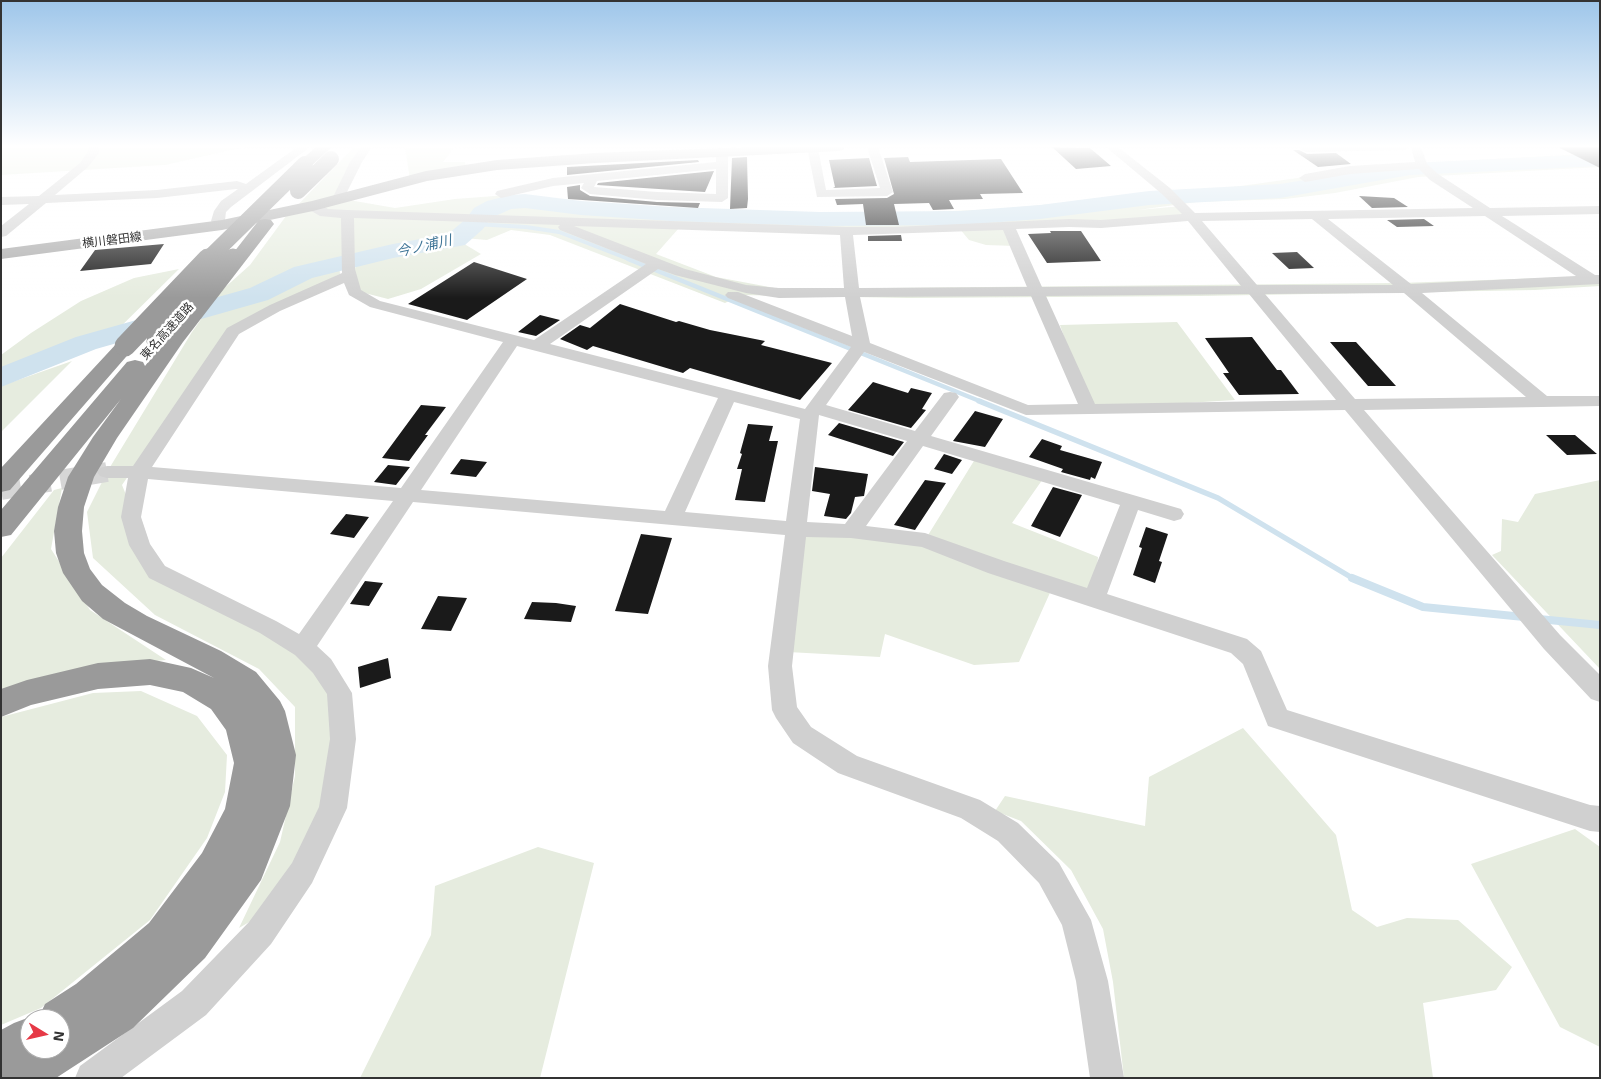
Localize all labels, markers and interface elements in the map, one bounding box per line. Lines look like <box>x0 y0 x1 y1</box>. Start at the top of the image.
street label: 横川磐田線 <box>81 229 143 251</box>
water label: 今ノ浦川 <box>395 232 453 260</box>
street label: 東名高速道路 <box>138 299 196 363</box>
north arrow <box>20 1009 70 1059</box>
text: N <box>50 1030 69 1043</box>

